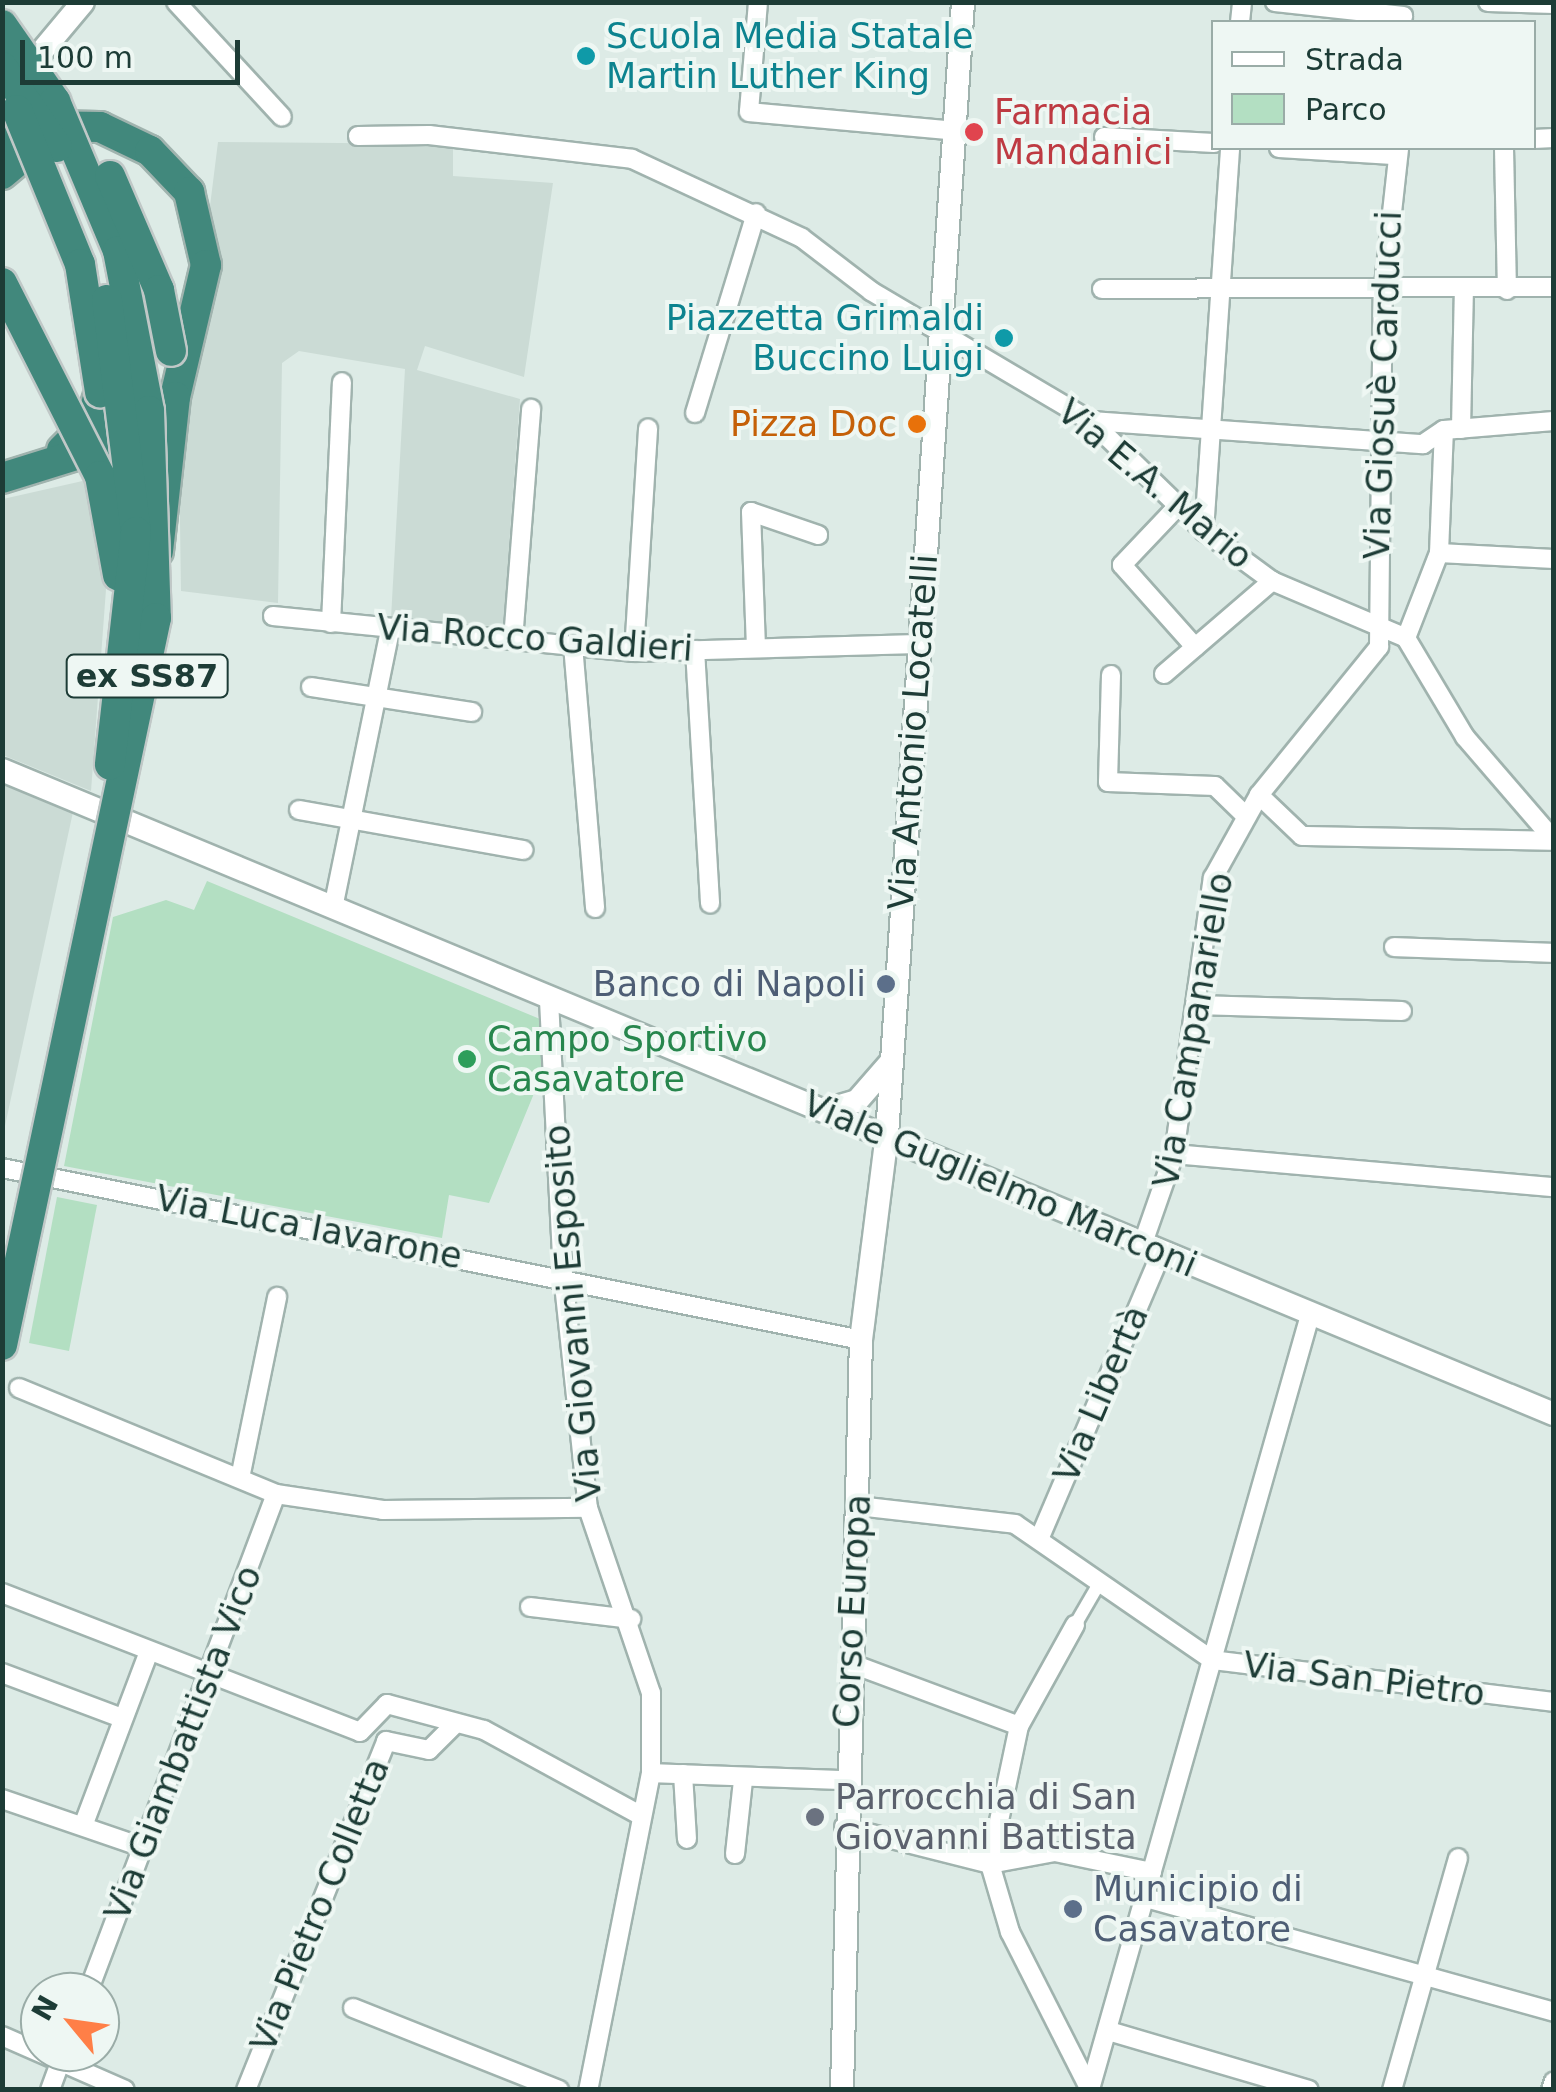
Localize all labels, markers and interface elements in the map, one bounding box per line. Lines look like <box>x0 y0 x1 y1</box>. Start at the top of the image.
place label: Scuola Media Statale Martin Luther King <box>606 15 973 97</box>
scale bar <box>25 20 245 82</box>
legend <box>1211 20 1536 150</box>
text: 100 m <box>37 40 133 75</box>
text: Strada <box>1305 42 1404 77</box>
marker: Scuola Media Statale Martin Luther King <box>575 45 597 67</box>
place label: Farmacia Mandanici <box>994 91 1172 173</box>
text: Parco <box>1305 92 1387 127</box>
marker: Farmacia Mandanici <box>963 121 985 143</box>
street label: Via Giosuè Carducci <box>1356 210 1410 560</box>
place label: Piazzetta Grimaldi Buccino Luigi <box>666 297 984 379</box>
marker: Piazzetta Grimaldi Buccino Luigi <box>993 327 1015 349</box>
street label: Via E.A. Mario <box>1049 390 1261 578</box>
place label: Pizza Doc <box>730 403 897 445</box>
marker: Pizza Doc <box>906 413 928 435</box>
street label: Via Antonio Locatelli <box>880 553 946 911</box>
street label: Via Rocco Galdieri <box>376 606 694 670</box>
road number: ex SS87 <box>64 649 230 703</box>
street label: Via Campanariello <box>1145 869 1241 1191</box>
place label: Banco di Napoli <box>593 963 866 1005</box>
marker: Banco di Napoli <box>875 973 897 995</box>
place label: Campo Sportivo Casavatore <box>487 1018 768 1100</box>
marker: Campo Sportivo Casavatore <box>456 1048 478 1070</box>
street label: Viale Guglielmo Marconi <box>797 1082 1203 1286</box>
street label: Via Giovanni Esposito <box>536 1123 610 1503</box>
street label: Via Luca Iavarone <box>152 1177 466 1277</box>
street label: Via Libertà <box>1045 1299 1157 1489</box>
street label: Corso Europa <box>825 1493 879 1729</box>
street label: Via Giambattista Vico <box>96 1560 270 1926</box>
street label: Via San Pietro <box>1241 1643 1487 1715</box>
street label: Via Pietro Colletta <box>242 1752 398 2058</box>
place label: Parrocchia di San Giovanni Battista <box>835 1776 1137 1858</box>
marker: Parrocchia di San Giovanni Battista <box>804 1806 826 1828</box>
place label: Municipio di Casavatore <box>1093 1868 1303 1950</box>
marker: Municipio di Casavatore <box>1062 1898 1084 1920</box>
north arrow <box>20 1972 120 2072</box>
text: N <box>25 1990 65 2026</box>

